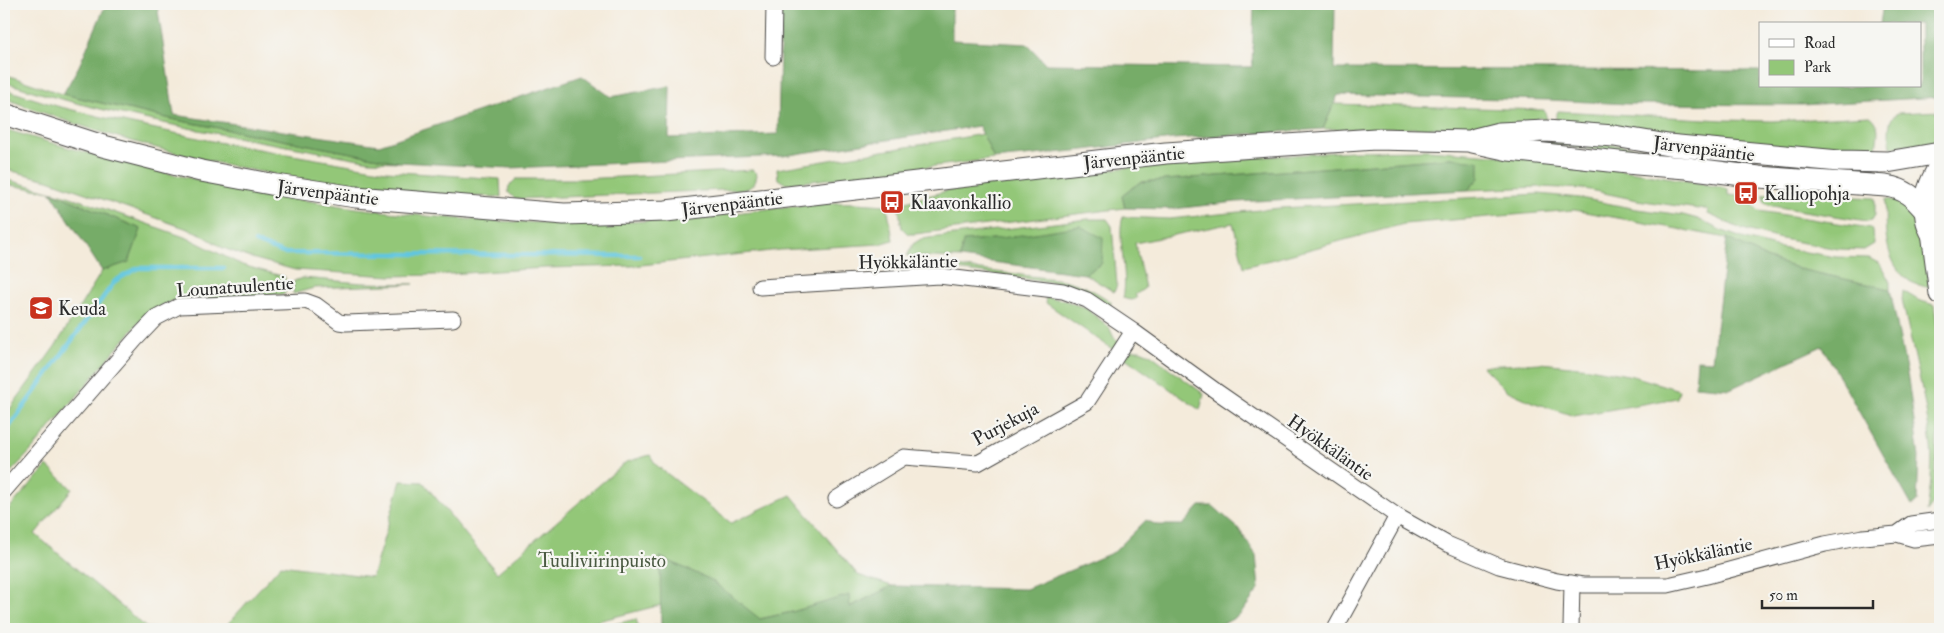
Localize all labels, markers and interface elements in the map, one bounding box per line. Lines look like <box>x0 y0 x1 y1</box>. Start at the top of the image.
legend <box>1759 22 1922 88</box>
text: Road <box>1804 34 1836 53</box>
text: Park <box>1804 58 1831 77</box>
street label: Järvenpääntie <box>1651 131 1756 168</box>
street label: Järvenpääntie <box>1081 141 1186 176</box>
street label: Järvenpääntie <box>275 175 380 212</box>
bus stop icon: Kalliopohja <box>1733 180 1759 206</box>
place label: Kalliopohja <box>1764 182 1850 207</box>
street label: Järvenpääntie <box>679 186 784 223</box>
bus stop icon: Klaavonkallio <box>879 189 905 215</box>
place label: Klaavonkallio <box>910 191 1011 215</box>
street label: Hyökkäläntie <box>858 249 958 275</box>
street label: Lounatuulentie <box>175 271 295 303</box>
school or university icon: Keuda <box>28 295 54 321</box>
place label: Keuda <box>58 297 106 321</box>
street label: Purjekuja <box>968 396 1043 451</box>
street label: Hyökkäläntie <box>1283 409 1378 486</box>
street label: Hyökkäläntie <box>1652 532 1755 576</box>
park label: Tuuliviirinpuisto <box>538 549 666 574</box>
scale bar <box>1762 578 1873 610</box>
text: 50 m <box>1769 586 1798 605</box>

